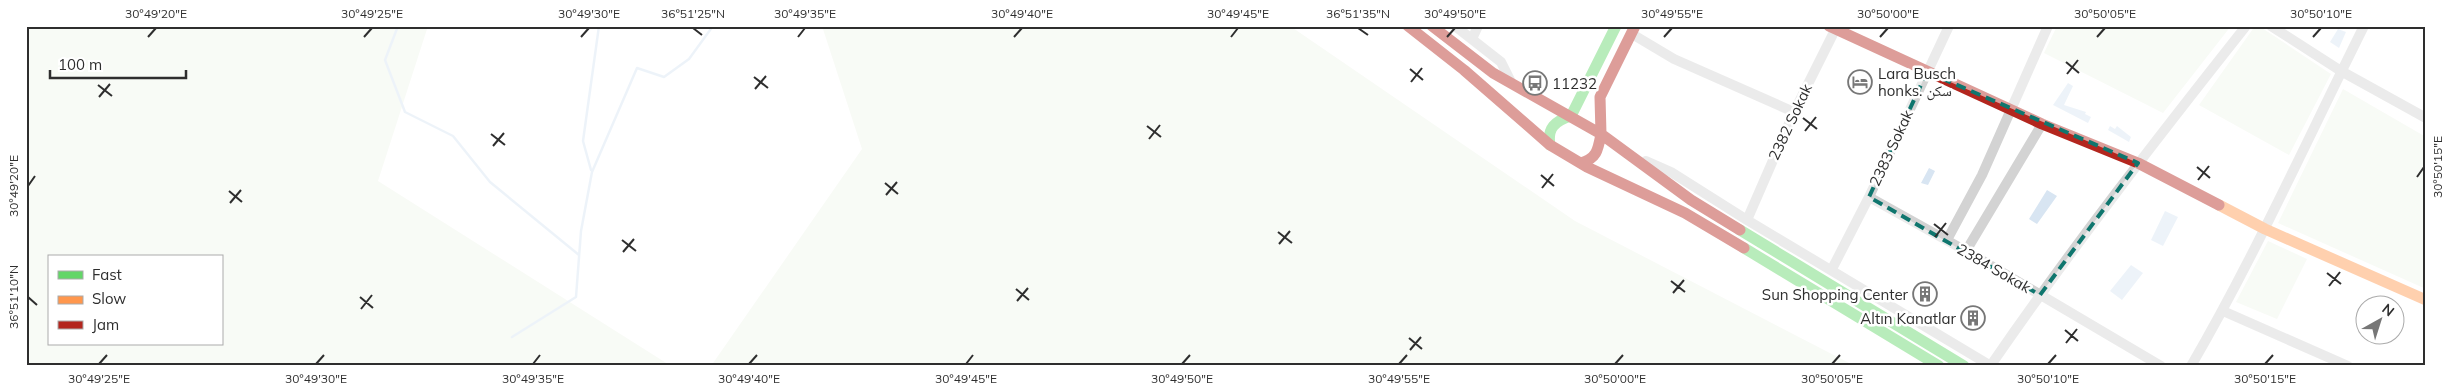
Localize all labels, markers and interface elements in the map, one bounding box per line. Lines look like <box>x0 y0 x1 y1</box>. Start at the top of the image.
text: 30°49'20"E <box>125 6 187 21</box>
text: 30°49'25"E <box>341 6 403 21</box>
text: 30°49'30"E <box>558 6 620 21</box>
text: 36°51'25"N <box>661 6 725 21</box>
text: 30°49'35"E <box>774 6 836 21</box>
text: 30°49'40"E <box>991 6 1053 21</box>
text: 30°49'45"E <box>1207 6 1269 21</box>
text: 36°51'35"N <box>1326 6 1390 21</box>
text: 30°49'50"E <box>1424 6 1486 21</box>
text: 30°49'55"E <box>1641 6 1703 21</box>
text: 30°50'00"E <box>1857 6 1919 21</box>
text: 30°50'05"E <box>2074 6 2136 21</box>
text: 30°50'10"E <box>2290 6 2352 21</box>
scale bar <box>50 48 186 80</box>
text: 100 m <box>58 55 102 74</box>
place label: Lara Busch honks. سكن <box>1878 64 1956 101</box>
hotel icon: Lara Busch honks. سكن <box>1847 69 1873 95</box>
bus stop icon: 11232 <box>1522 70 1548 96</box>
place label: 11232 <box>1552 74 1597 93</box>
street label: 2382 Sokak <box>1764 80 1816 163</box>
street label: 2383 Sokak <box>1865 106 1917 189</box>
text: 30°50'15"E <box>2430 136 2445 198</box>
text: 30°49'20"E <box>6 155 21 217</box>
street label: 2384 Sokak <box>1954 239 2035 297</box>
legend <box>48 255 222 344</box>
text: 36°51'10"N <box>6 265 21 329</box>
text: Fast <box>92 265 122 284</box>
building icon: Sun Shopping Center <box>1912 281 1938 307</box>
place label: Sun Shopping Center <box>1762 285 1909 304</box>
text: Slow <box>92 289 126 308</box>
north arrow <box>2354 294 2404 344</box>
text: N <box>2378 300 2398 320</box>
building icon: Altın Kanatlar <box>1960 305 1986 331</box>
place label: Altın Kanatlar <box>1860 309 1957 328</box>
text: Jam <box>92 315 119 334</box>
text: 30°49'25"E <box>68 371 130 386</box>
text: 30°49'30"E <box>285 371 347 386</box>
text: 30°49'35"E <box>502 371 564 386</box>
text: 30°49'40"E <box>718 371 780 386</box>
text: 30°49'45"E <box>935 371 997 386</box>
text: 30°49'50"E <box>1151 371 1213 386</box>
text: 30°49'55"E <box>1368 371 1430 386</box>
text: 30°50'00"E <box>1584 371 1646 386</box>
text: 30°50'05"E <box>1801 371 1863 386</box>
text: 30°50'10"E <box>2017 371 2079 386</box>
text: 30°50'15"E <box>2234 371 2296 386</box>

